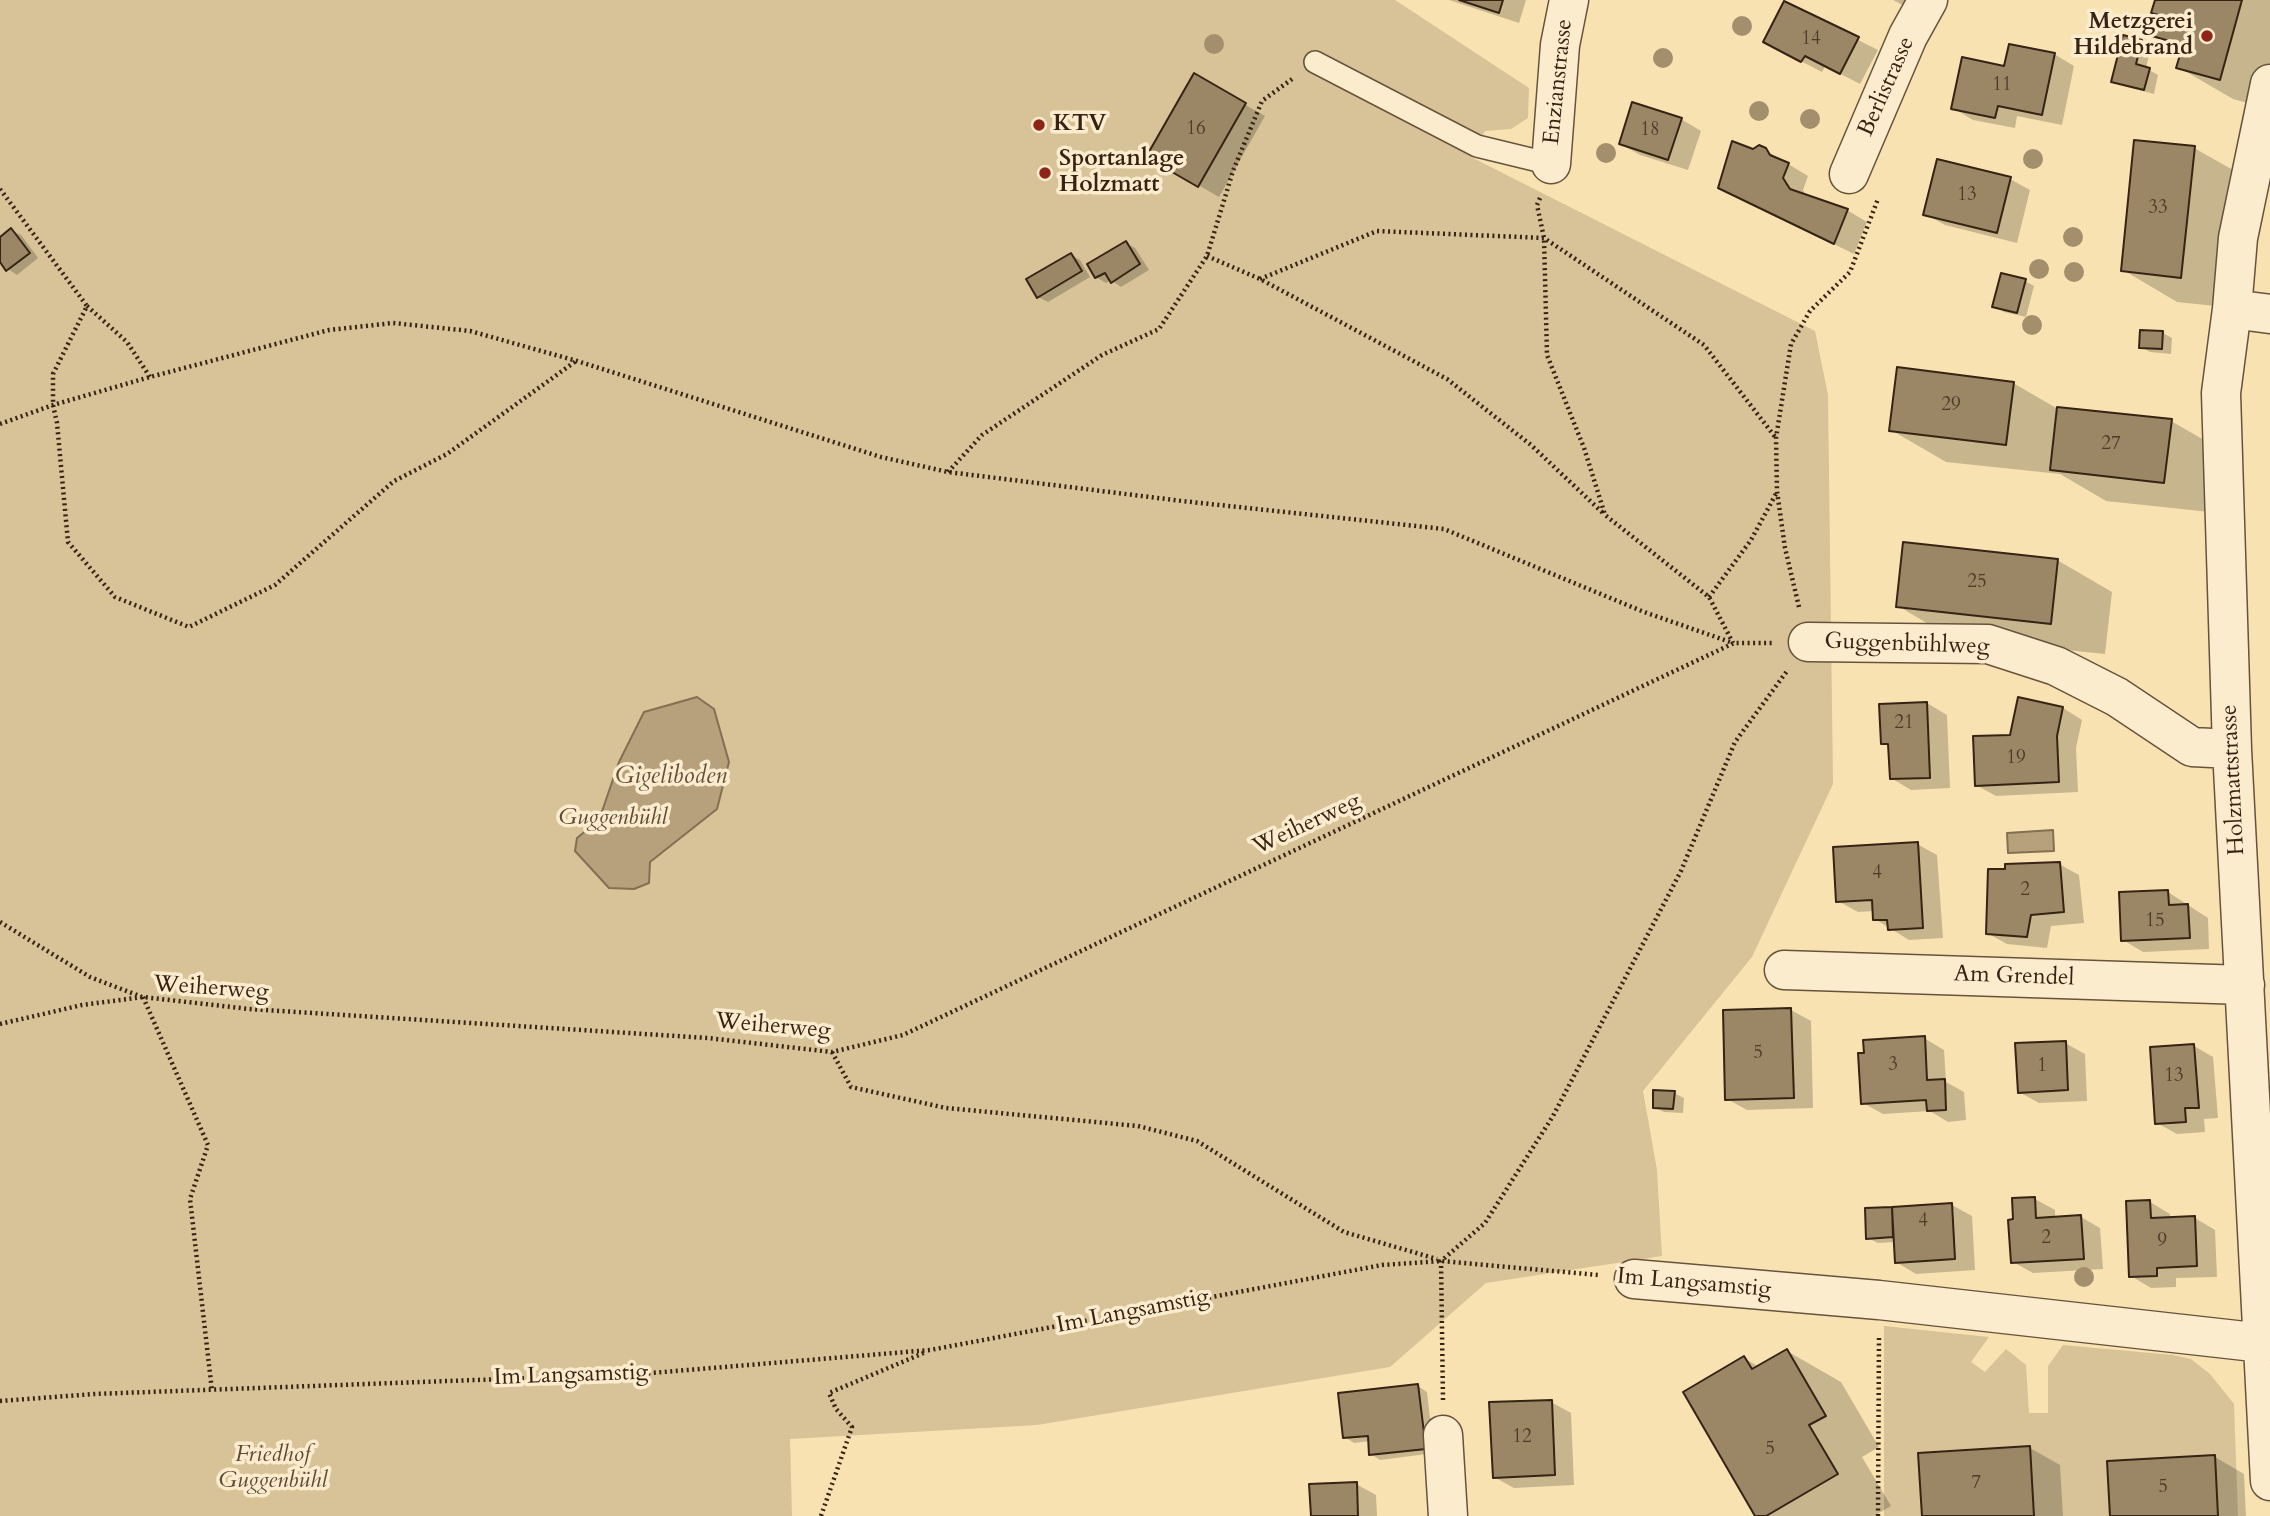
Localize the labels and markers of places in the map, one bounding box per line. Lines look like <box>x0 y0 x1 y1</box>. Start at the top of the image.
place label: Metzgerei Hildebrand <box>2073 9 2193 63</box>
marker: Metzgerei Hildebrand <box>2199 28 2215 44</box>
place label: KTV <box>1053 111 1106 139</box>
marker: KTV <box>1031 117 1047 133</box>
place label: Sportanlage Holzmatt <box>1059 146 1184 200</box>
marker: Sportanlage Holzmatt <box>1037 165 1053 181</box>

